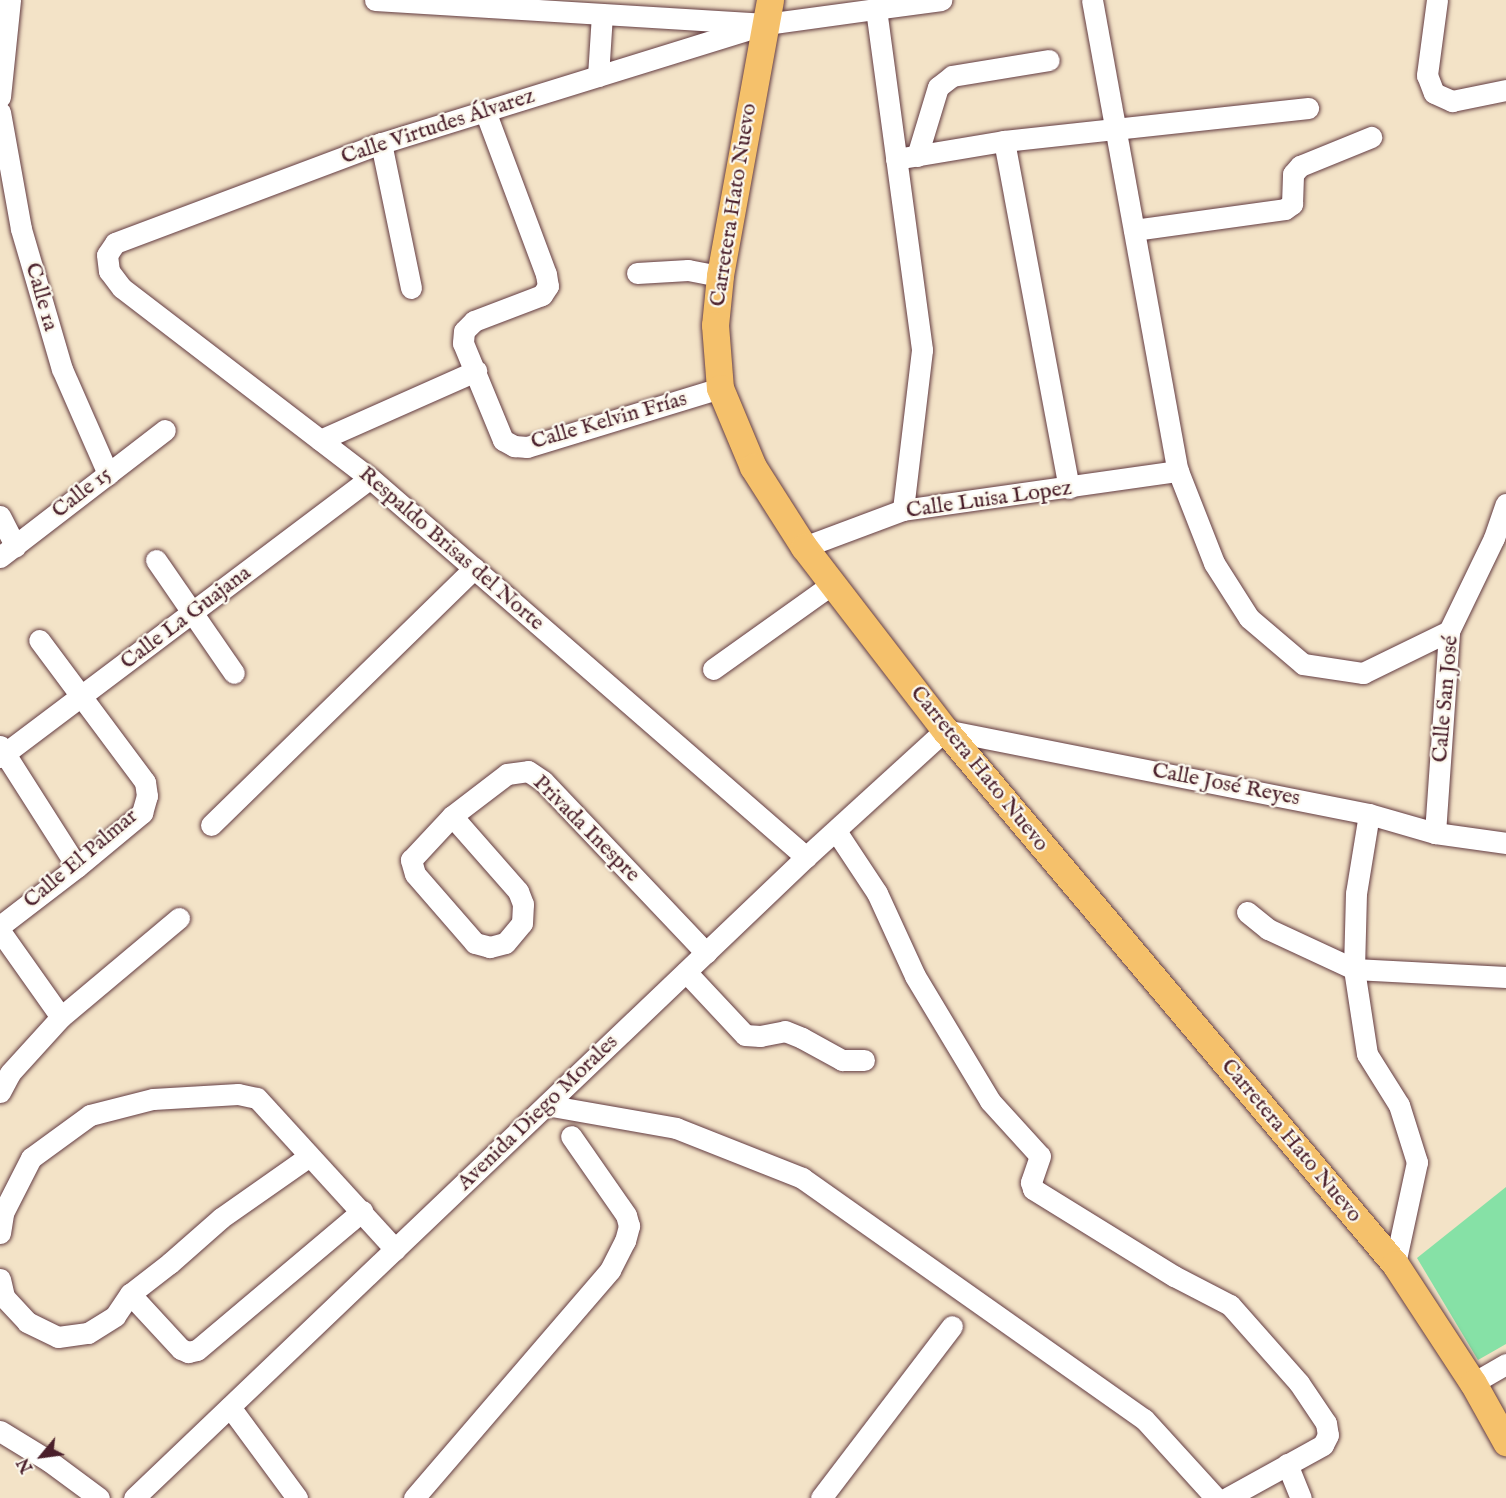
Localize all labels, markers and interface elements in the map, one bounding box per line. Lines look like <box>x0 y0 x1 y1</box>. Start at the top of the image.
street label: Calle Virtudes Álvarez <box>338 83 538 171</box>
street label: Carretera Hato Nuevo <box>705 101 763 309</box>
street label: Calle 1a <box>19 260 63 334</box>
street label: Calle Kelvin Frías <box>528 386 690 456</box>
street label: Respaldo Brisas del Norte <box>353 461 549 637</box>
street label: Calle 15 <box>47 462 117 524</box>
street label: Calle Luisa Lopez <box>904 475 1074 525</box>
street label: Calle La Guajana <box>116 560 256 676</box>
street label: Calle San José <box>1427 634 1465 764</box>
street label: Carretera Hato Nuevo <box>904 681 1054 857</box>
street label: Calle José Reyes <box>1150 758 1302 812</box>
street label: Privada Inespre <box>527 770 645 888</box>
street label: Calle El Palmar <box>19 804 143 914</box>
street label: Avenida Diego Morales <box>452 1029 624 1197</box>
street label: Carretera Hato Nuevo <box>1215 1054 1367 1228</box>
north arrow <box>12 1426 72 1486</box>
text: N <box>14 1454 38 1476</box>

